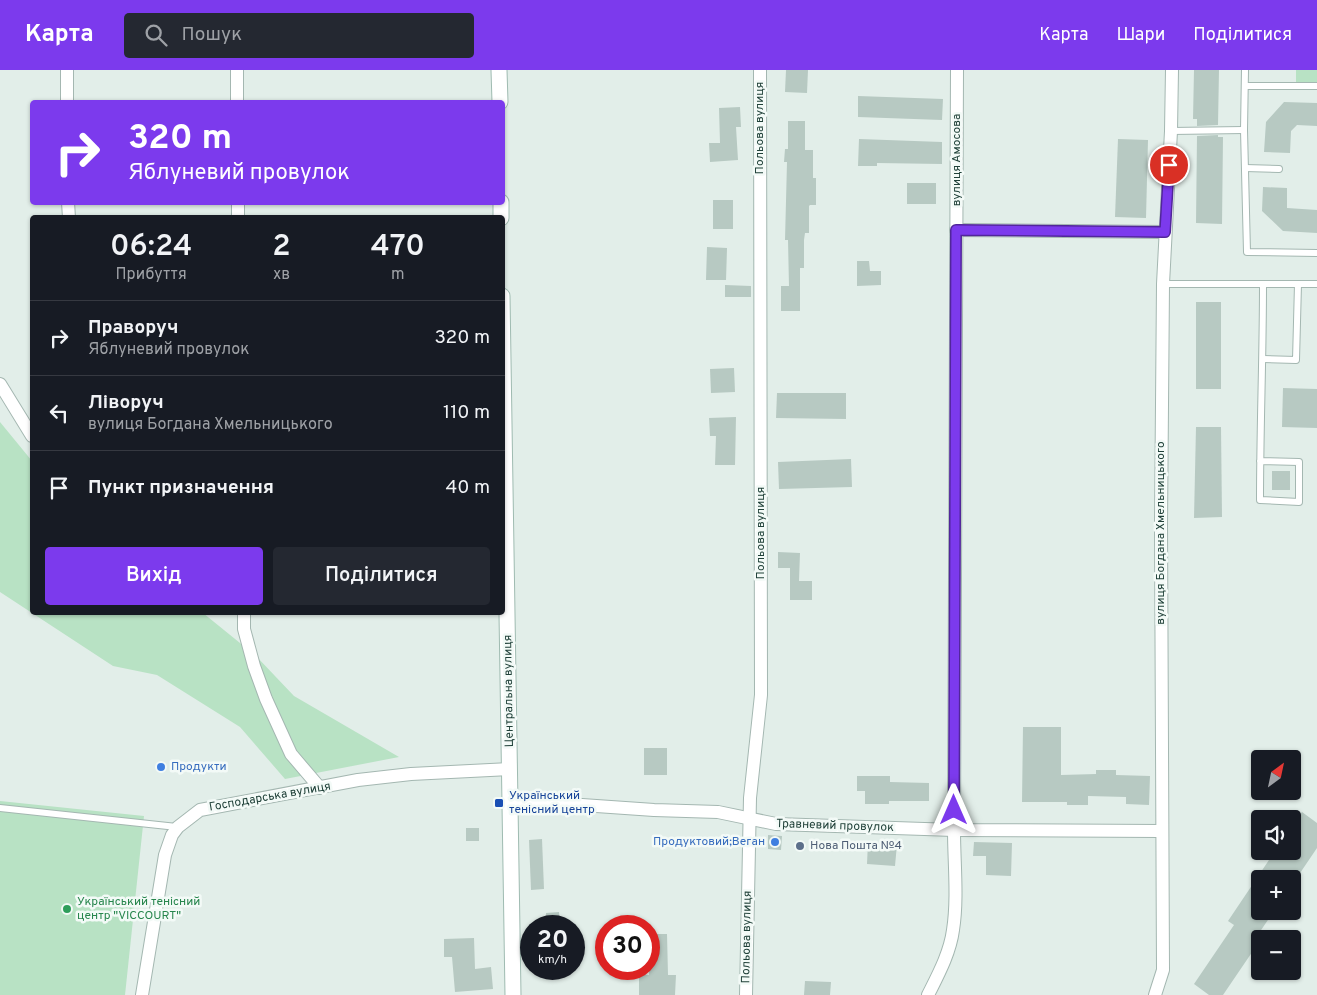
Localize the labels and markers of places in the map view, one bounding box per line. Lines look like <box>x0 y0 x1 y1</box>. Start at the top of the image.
pin <box>1148 144 1190 186</box>
place label: Продукти <box>171 759 227 775</box>
marker: Продукти <box>155 761 167 773</box>
place label: Український тенісний центр <box>509 788 595 818</box>
marker: Український тенісний центр <box>493 797 505 809</box>
place label: Продуктовий;Веган <box>653 834 765 850</box>
marker: Продуктовий;Веган <box>769 836 781 848</box>
place label: Нова Пошта №4 <box>810 838 902 854</box>
marker: Нова Пошта №4 <box>794 840 806 852</box>
place label: Український тенісний центр "VICCOURT" <box>77 894 200 924</box>
marker: Український тенісний центр "VICCOURT" <box>61 903 73 915</box>

